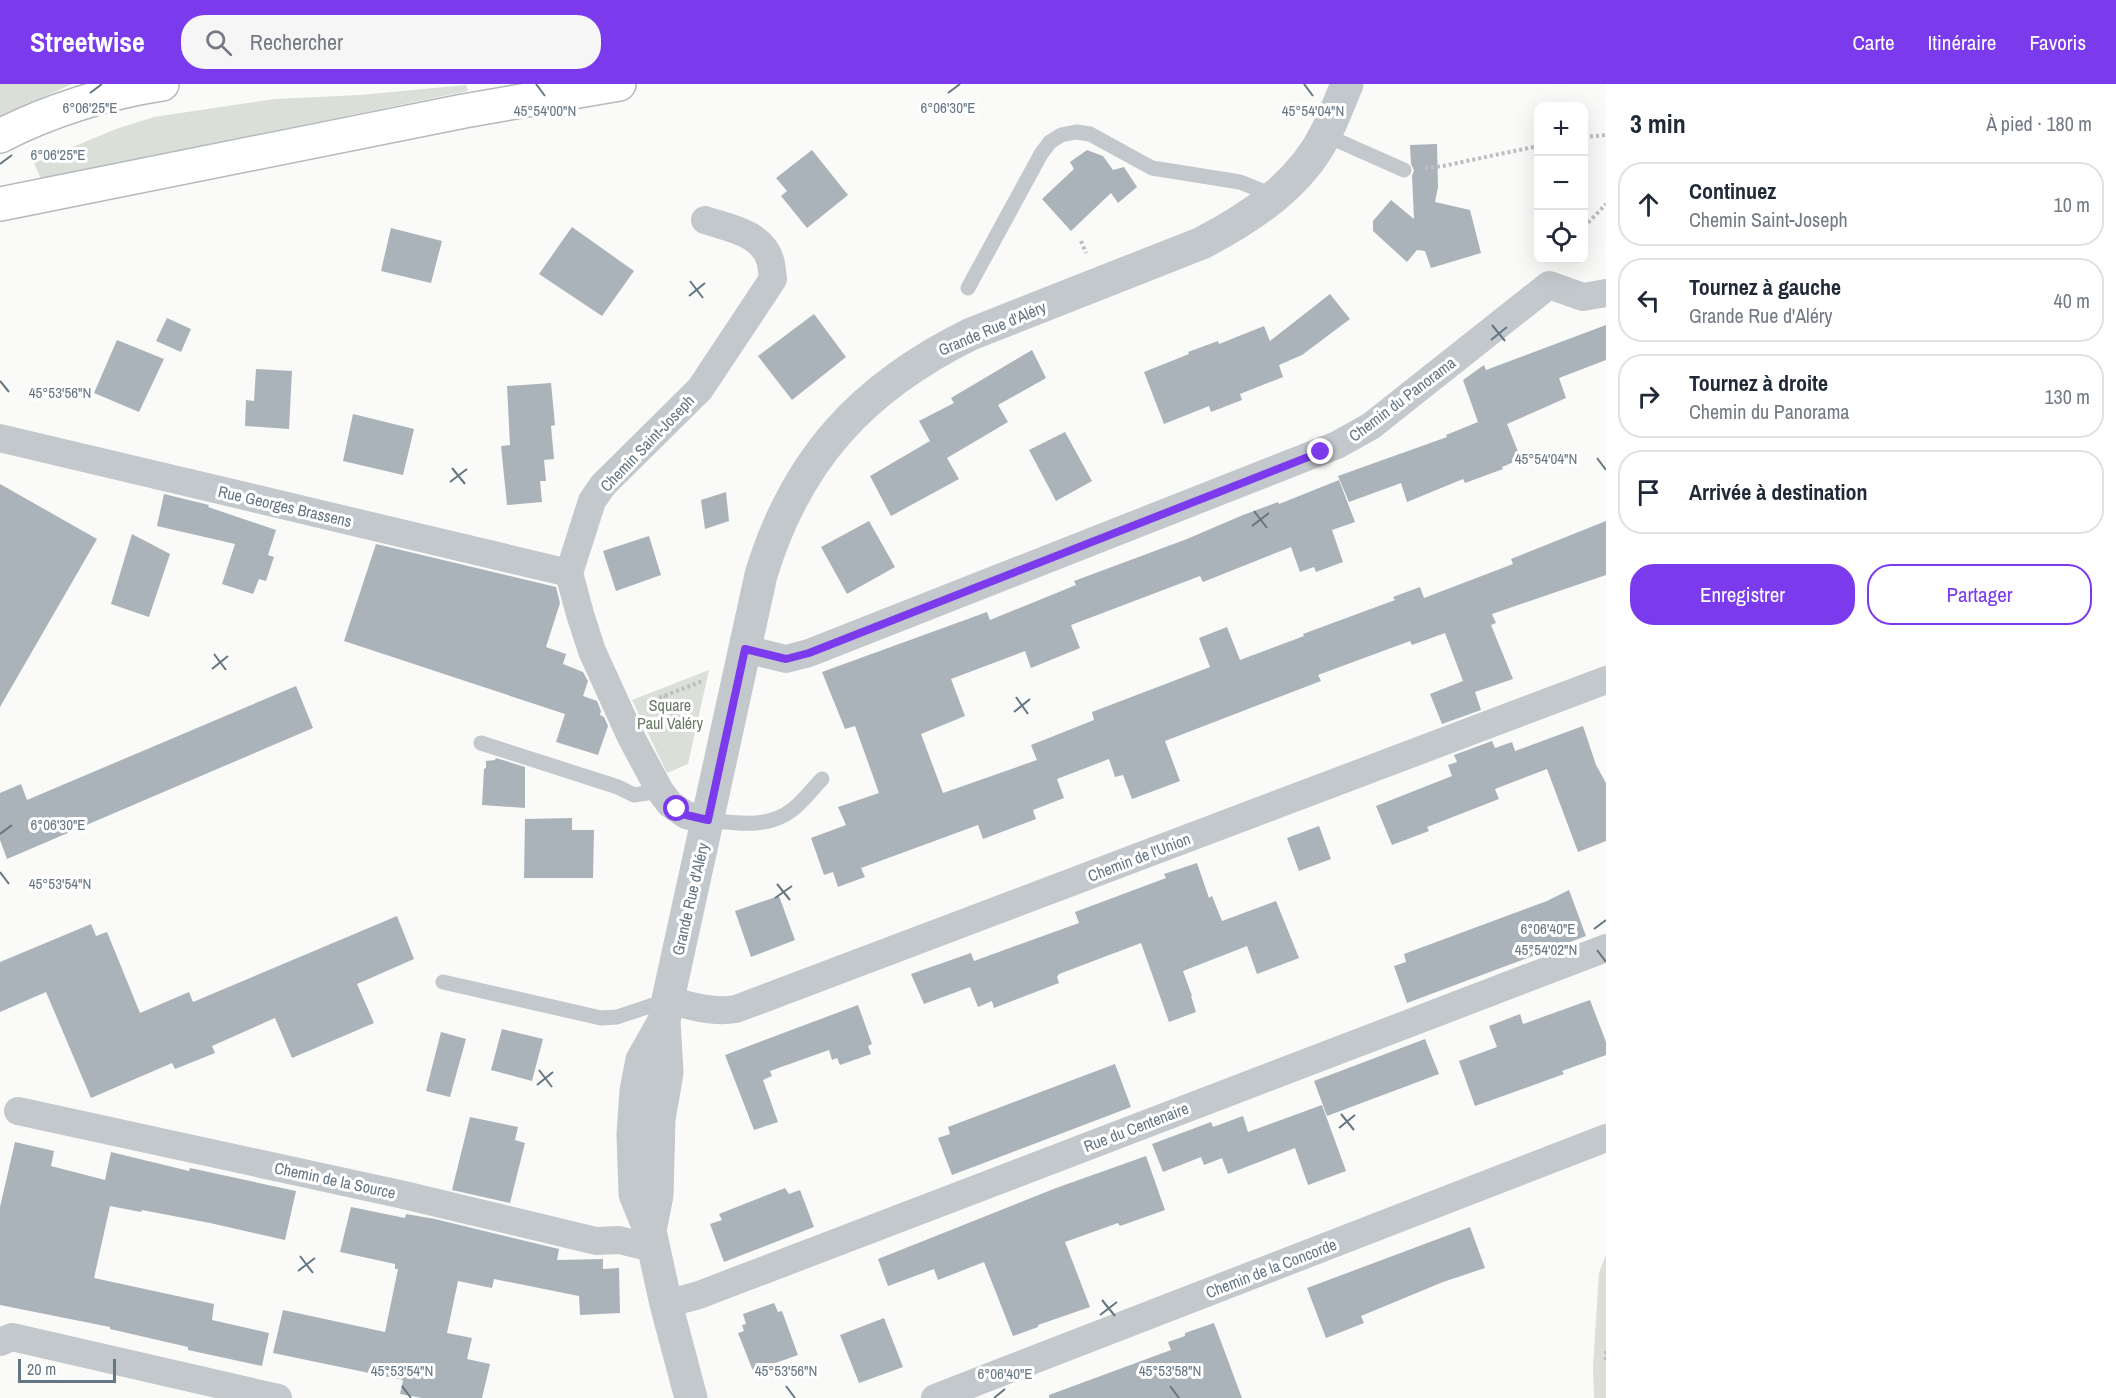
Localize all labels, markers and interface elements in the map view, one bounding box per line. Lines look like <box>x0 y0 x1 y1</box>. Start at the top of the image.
search box <box>181 15 601 69</box>
text: Streetwise <box>30 23 145 61</box>
icon: search <box>202 26 235 59</box>
text: Rechercher <box>250 27 343 57</box>
text: Carte <box>1852 28 1895 57</box>
text: Itinéraire <box>1928 28 1996 57</box>
text: Favoris <box>2029 28 2086 57</box>
text: 6°06'25"E <box>62 97 118 118</box>
text: 6°06'30"E <box>920 97 976 118</box>
text: 45°54'00"N <box>514 100 576 121</box>
text: 45°54'04"N <box>1282 100 1344 121</box>
map controls <box>1534 102 1588 264</box>
button: + <box>1534 102 1588 156</box>
text: 3 min <box>1630 106 1686 141</box>
text: À pied · 180 m <box>1986 110 2092 137</box>
text: 6°06'25"E <box>30 144 86 165</box>
button: − <box>1534 156 1588 210</box>
text: Continuez <box>1689 176 1776 206</box>
icon: ahead <box>1632 188 1665 221</box>
text: 10 m <box>2054 191 2090 218</box>
text: Chemin Saint-Joseph <box>1689 206 1848 233</box>
button: locate <box>1534 210 1588 264</box>
text: Tournez à gauche <box>1689 272 1841 302</box>
icon: left <box>1632 284 1665 317</box>
text: 40 m <box>2054 287 2090 314</box>
street label: Grande Rue d'Aléry <box>935 295 1050 361</box>
text: Grande Rue d'Aléry <box>1689 302 1833 329</box>
street label: Chemin du Panorama <box>1344 351 1460 446</box>
text: Tournez à droite <box>1689 368 1828 398</box>
icon: right <box>1632 380 1665 413</box>
text: 45°53'56"N <box>29 382 91 403</box>
text: 130 m <box>2044 383 2090 410</box>
street label: Chemin Saint-Joseph <box>595 390 699 496</box>
text: Chemin du Panorama <box>1689 398 1849 425</box>
route end <box>1307 438 1333 464</box>
text: 45°54'04"N <box>1515 448 1577 469</box>
icon: arrive <box>1632 476 1665 509</box>
text: Arrivée à destination <box>1689 477 1867 507</box>
street label: Rue Georges Brassens <box>216 480 354 532</box>
button: Enregistrer <box>1630 564 1855 625</box>
button: Partager <box>1867 564 2092 625</box>
park label: Square Paul Valéry <box>637 694 703 734</box>
route start <box>663 795 689 821</box>
text: 6°06'30"E <box>30 814 86 835</box>
street label: Chemin de l'Union <box>1085 827 1193 887</box>
street label: Grande Rue d'Aléry <box>666 840 714 957</box>
text: 45°53'54"N <box>29 873 91 894</box>
text: 6°06'40"E <box>1520 918 1576 939</box>
text: 45°54'02"N <box>1515 939 1577 960</box>
street label: Rue du Centenaire <box>1080 1097 1192 1157</box>
street label: Chemin de la Source <box>272 1156 398 1204</box>
street label: Chemin de la Concorde <box>1202 1233 1340 1303</box>
scale bar <box>18 1356 116 1384</box>
text: 20 m <box>27 1358 56 1380</box>
text: 45°53'54"N <box>371 1360 433 1381</box>
text: 45°53'56"N <box>755 1360 817 1381</box>
text: 45°53'58"N <box>1139 1360 1201 1381</box>
text: 6°06'40"E <box>977 1363 1033 1384</box>

